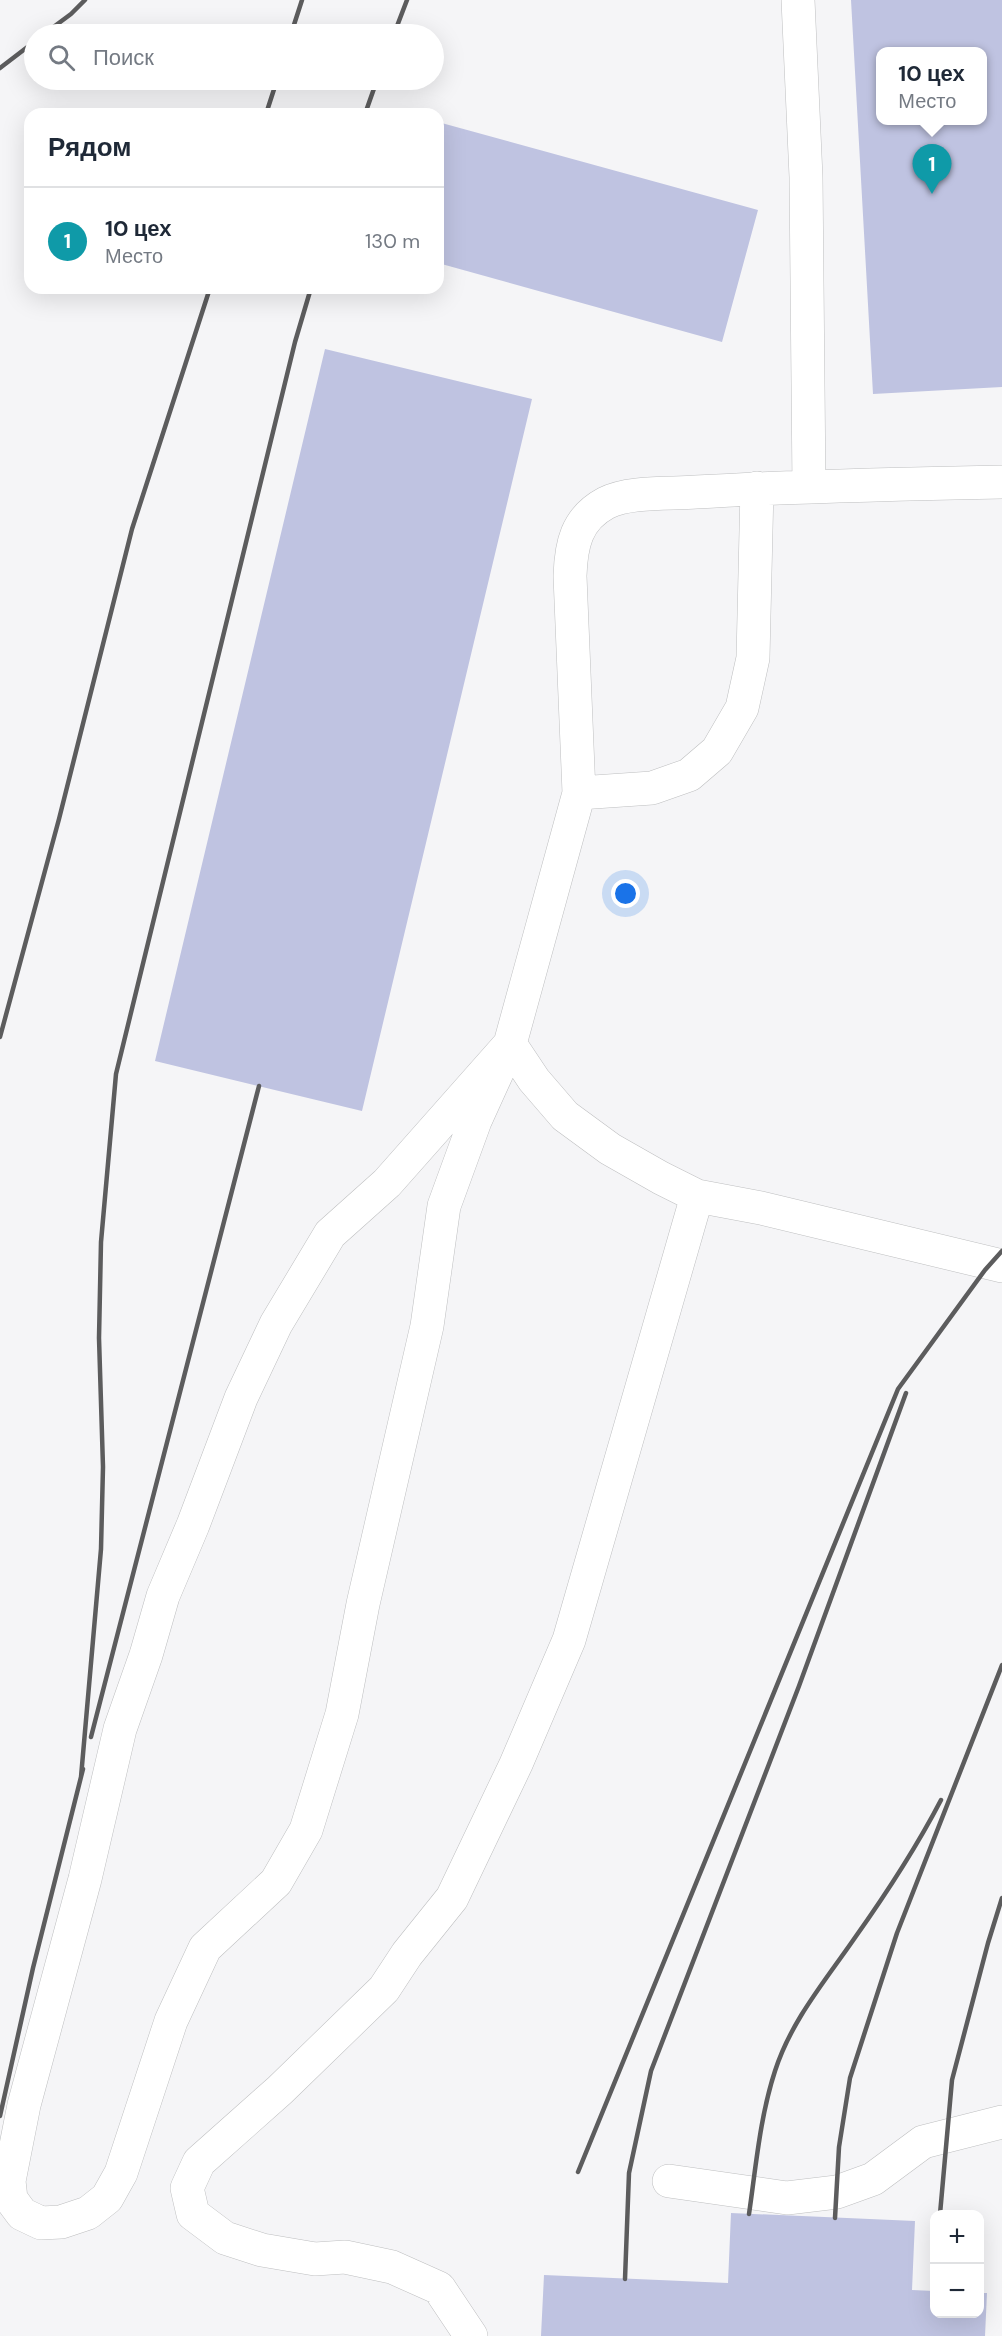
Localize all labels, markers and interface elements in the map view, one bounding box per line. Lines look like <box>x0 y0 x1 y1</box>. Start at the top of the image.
search box <box>24 24 444 90</box>
icon: search <box>45 41 78 74</box>
text: Поиск <box>93 43 154 72</box>
popup <box>876 47 987 125</box>
text: 10 цех <box>898 59 965 88</box>
text: Место <box>898 88 956 114</box>
text: Рядом <box>48 130 131 164</box>
pin: 1 <box>912 144 952 194</box>
text: 10 цех <box>105 214 171 243</box>
text: 1 <box>64 228 71 254</box>
text: 130 m <box>365 228 420 254</box>
text: Место <box>105 243 163 269</box>
your location <box>611 879 640 908</box>
map controls <box>930 2210 984 2318</box>
button: + <box>930 2210 984 2264</box>
button: − <box>930 2264 984 2318</box>

